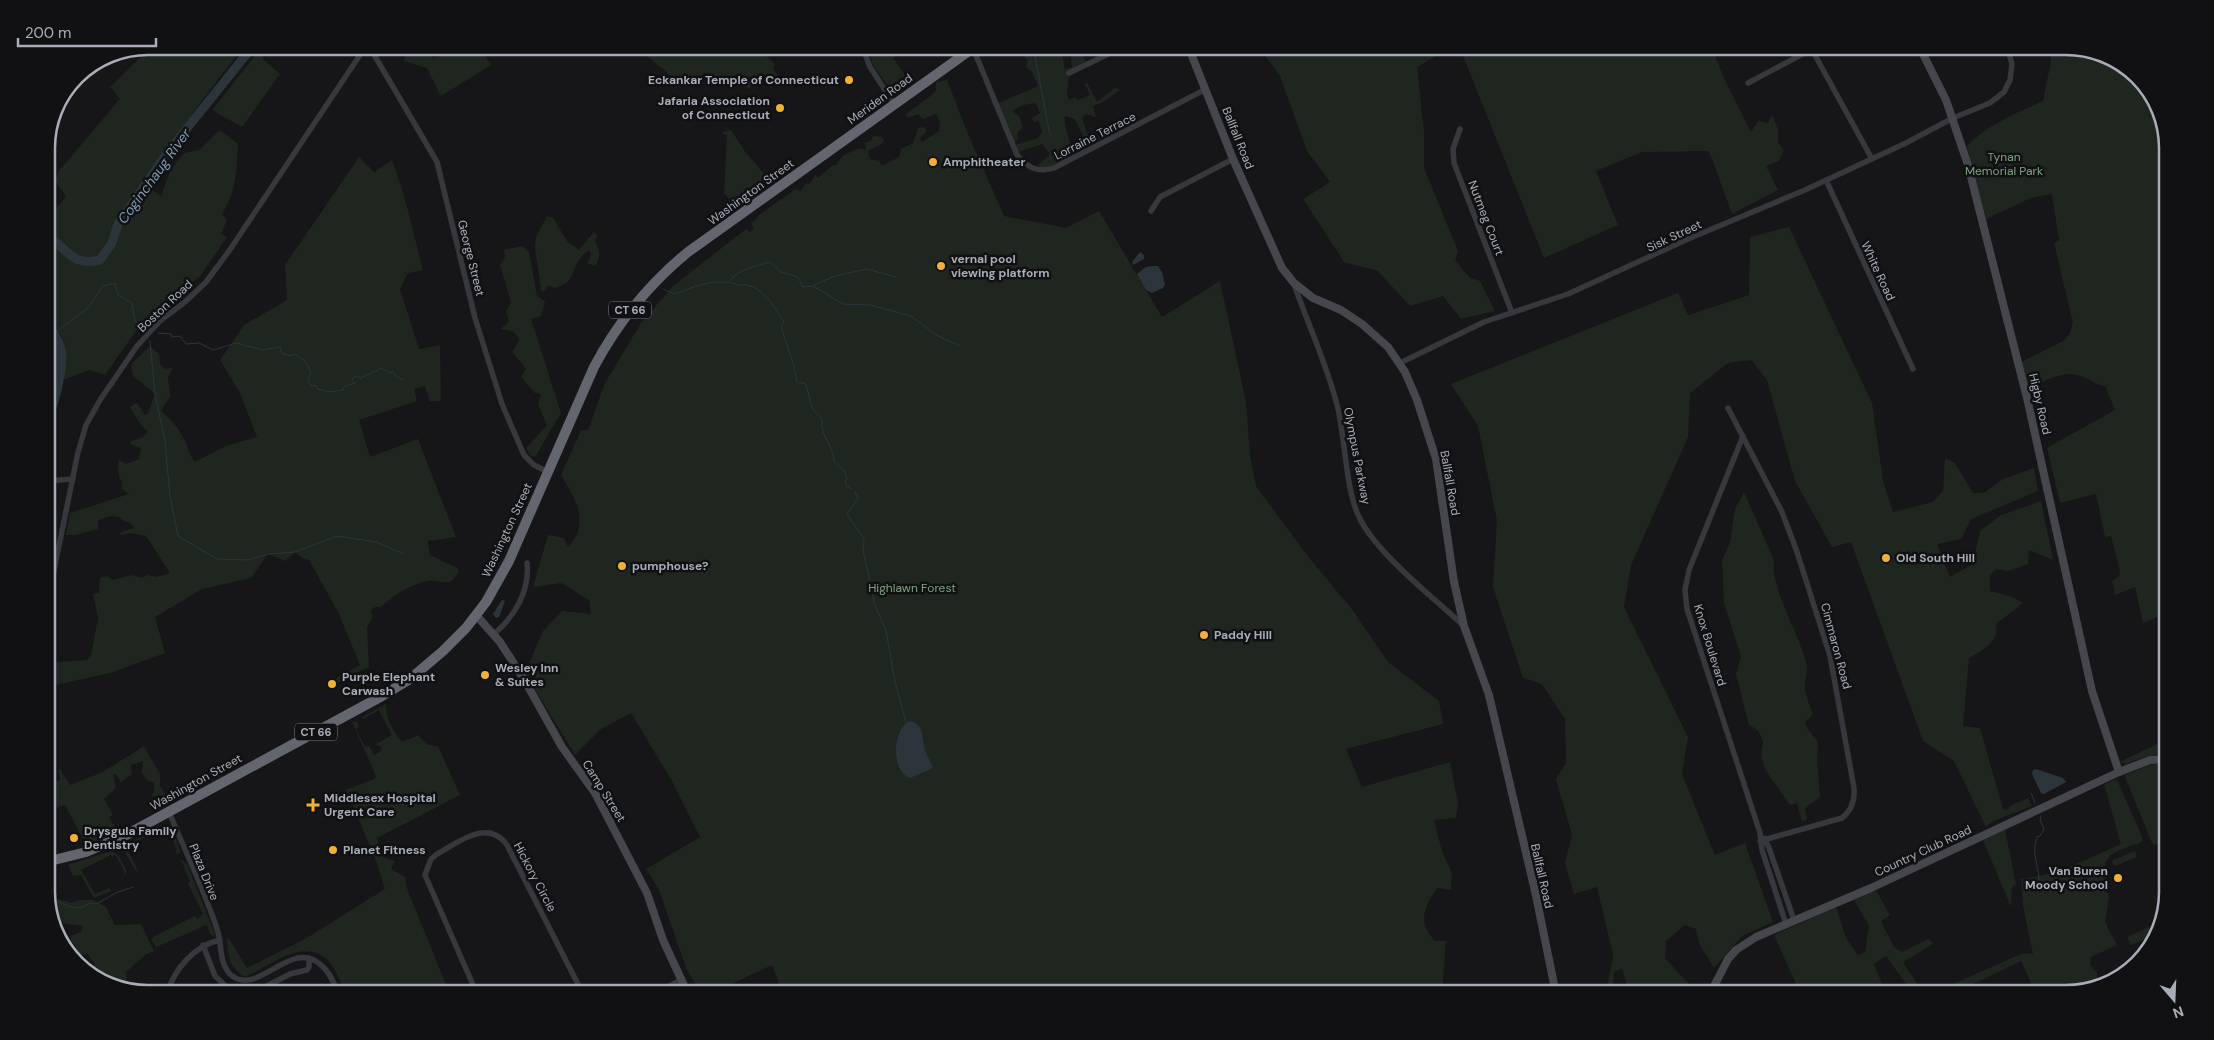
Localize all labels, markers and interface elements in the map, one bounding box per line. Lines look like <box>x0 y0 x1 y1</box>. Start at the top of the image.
scale bar <box>18 15 155 47</box>
text: 200 m <box>25 23 71 43</box>
street label: Meriden Road <box>844 70 916 128</box>
place label: Eckankar Temple of Connecticut <box>648 72 839 88</box>
marker: Eckankar Temple of Connecticut <box>843 74 855 86</box>
place label: Jafaria Association of Connecticut <box>658 93 770 123</box>
marker: Jafaria Association of Connecticut <box>774 102 786 114</box>
street label: Ballfall Road <box>1218 104 1258 172</box>
street label: Lorraine Terrace <box>1051 108 1139 164</box>
water label: Coginchaug River <box>113 124 195 227</box>
park label: Tynan Memorial Park <box>1965 149 2043 179</box>
place label: Amphitheater <box>943 154 1025 170</box>
street label: Washington Street <box>705 155 797 229</box>
marker: Amphitheater <box>927 156 939 168</box>
street label: Nutmeg Court <box>1464 178 1508 258</box>
street label: Sisk Street <box>1644 216 1704 256</box>
street label: George Street <box>454 218 488 298</box>
street label: White Road <box>1857 239 1899 303</box>
place label: vernal pool viewing platform <box>951 251 1050 281</box>
marker: vernal pool viewing platform <box>935 260 947 272</box>
street label: Boston Road <box>134 276 196 336</box>
road number: CT 66 <box>609 302 651 318</box>
street label: Higby Road <box>2025 372 2055 436</box>
street label: Olympus Parkway <box>1340 406 1374 506</box>
street label: Ballfall Road <box>1436 449 1464 517</box>
street label: Washington Street <box>478 480 536 580</box>
place label: Old South Hill <box>1896 550 1975 566</box>
marker: Old South Hill <box>1880 552 1892 564</box>
place label: pumphouse? <box>632 558 708 574</box>
marker: pumphouse? <box>616 560 628 572</box>
park label: Highlawn Forest <box>868 580 956 596</box>
street label: Cimmaron Road <box>1817 601 1855 691</box>
street label: Knox Boulevard <box>1690 602 1730 688</box>
place label: Paddy Hill <box>1214 627 1272 643</box>
marker: Paddy Hill <box>1198 629 1210 641</box>
place label: Wesley Inn & Suites <box>495 660 558 690</box>
place label: Purple Elephant Carwash <box>342 669 435 699</box>
marker: Wesley Inn & Suites <box>479 669 491 681</box>
marker: Purple Elephant Carwash <box>326 678 338 690</box>
road number: CT 66 <box>295 724 337 740</box>
street label: Washington Street <box>147 750 245 814</box>
street label: Camp Street <box>579 757 630 825</box>
place label: Middlesex Hospital Urgent Care <box>324 790 436 820</box>
marker: Middlesex Hospital Urgent Care <box>306 798 320 812</box>
street label: Country Club Road <box>1872 821 1974 881</box>
place label: Drysgula Family Dentistry <box>84 823 177 853</box>
marker: Drysgula Family Dentistry <box>68 832 80 844</box>
street label: Hickory Circle <box>510 839 560 915</box>
street label: Plaza Drive <box>185 841 223 903</box>
place label: Planet Fitness <box>343 842 426 858</box>
street label: Ballfall Road <box>1527 842 1557 910</box>
marker: Planet Fitness <box>327 844 339 856</box>
place label: Van Buren Moody School <box>2025 863 2108 893</box>
marker: Van Buren Moody School <box>2112 872 2124 884</box>
north arrow <box>2149 975 2199 1025</box>
text: N <box>2170 1002 2186 1022</box>

